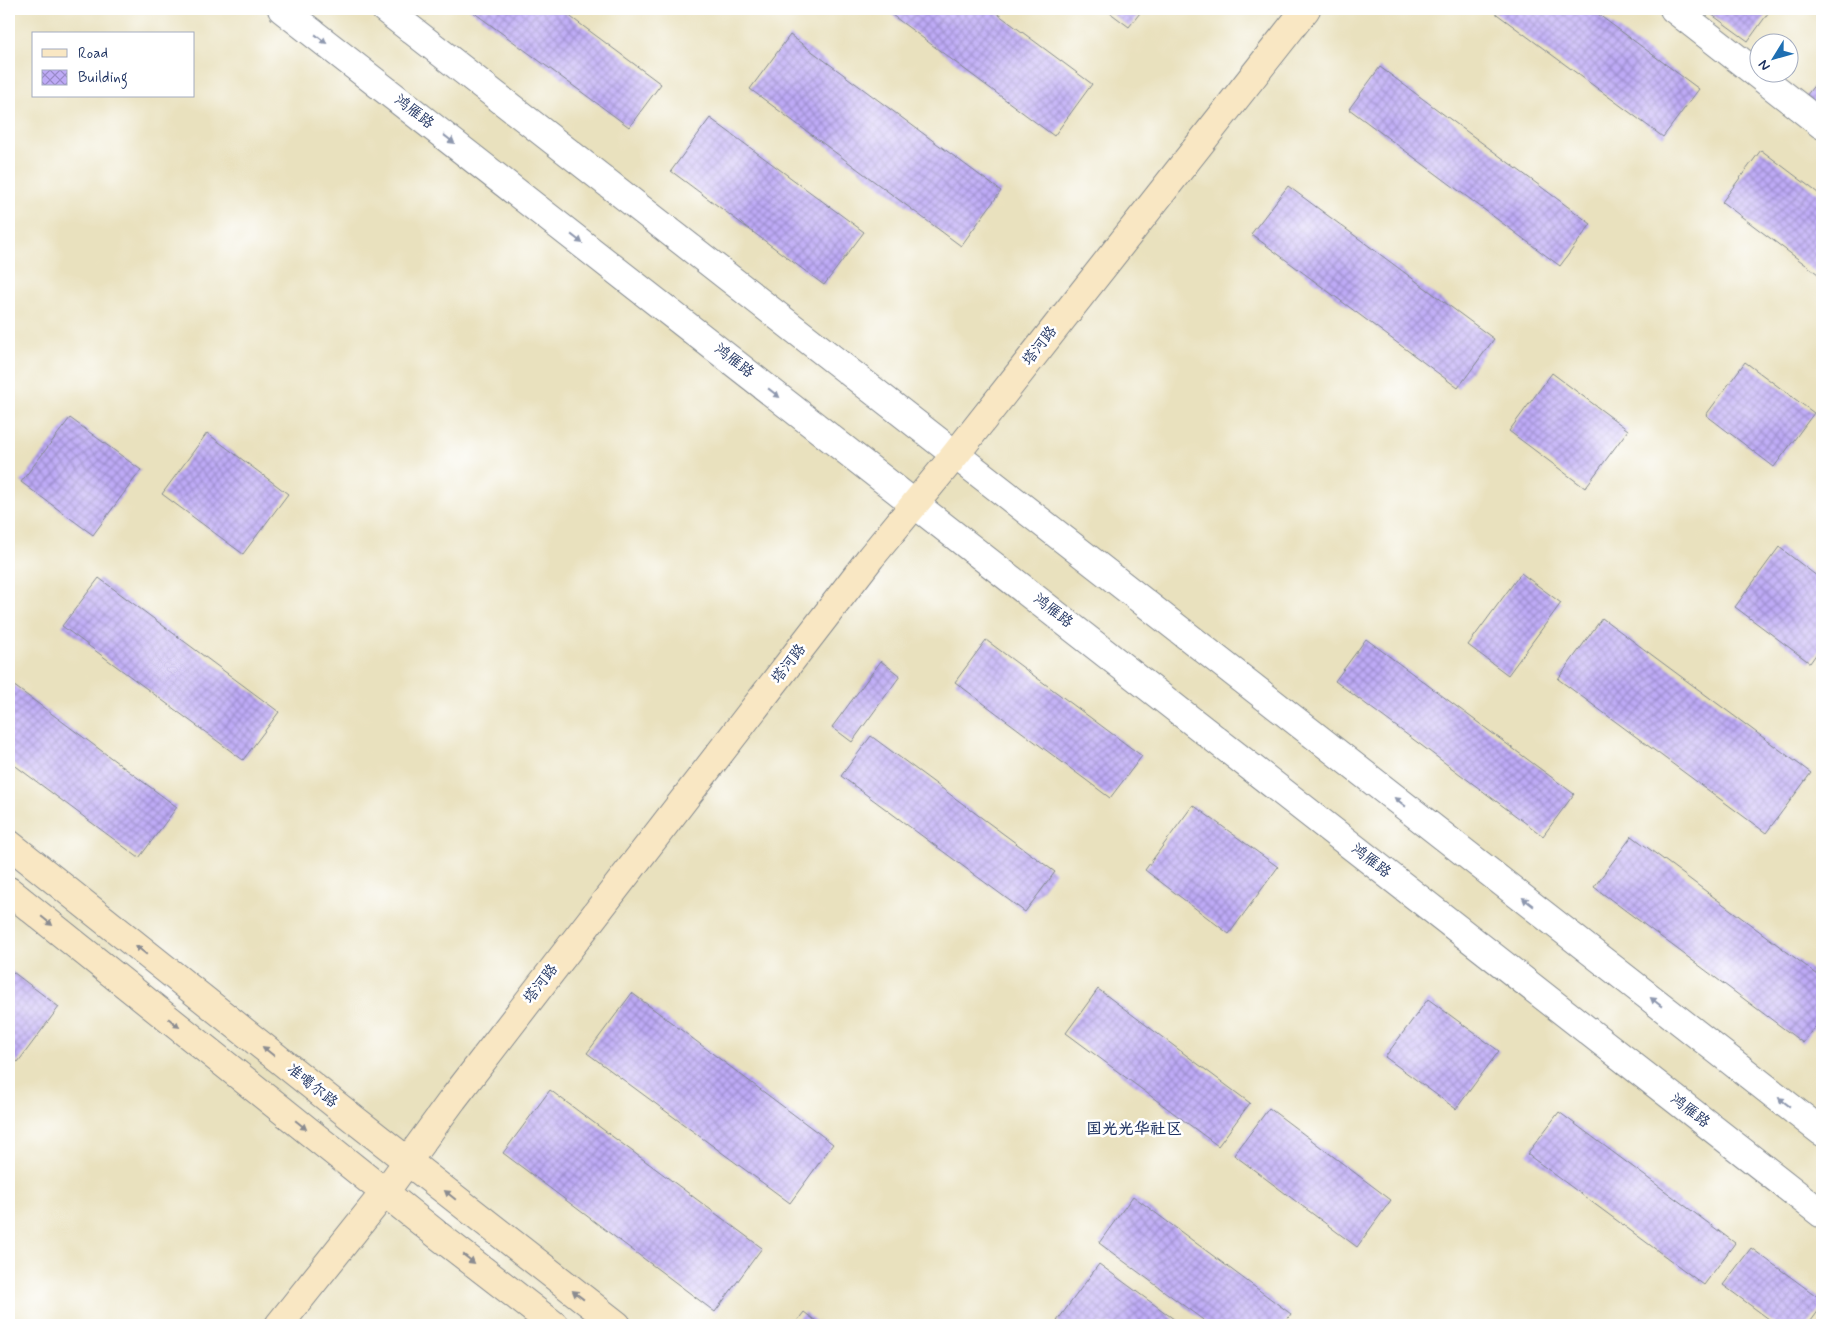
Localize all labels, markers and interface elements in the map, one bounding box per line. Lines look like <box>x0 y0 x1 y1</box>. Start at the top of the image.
legend <box>32 32 195 98</box>
north arrow <box>1748 32 1798 82</box>
one-way arrow <box>314 33 327 44</box>
text: Road <box>78 44 108 64</box>
text: N <box>1754 56 1774 74</box>
text: Building <box>78 68 128 89</box>
street label: 鸿雁路 <box>390 90 438 134</box>
one-way arrow <box>442 133 455 144</box>
one-way arrow <box>570 233 583 244</box>
street label: 塔河路 <box>1018 322 1062 370</box>
street label: 鸿雁路 <box>710 339 758 383</box>
one-way arrow <box>767 387 780 398</box>
street label: 鸿雁路 <box>1029 589 1077 633</box>
street label: 塔河路 <box>767 640 811 688</box>
one-way arrow <box>1393 797 1406 807</box>
street label: 鸿雁路 <box>1347 839 1395 883</box>
one-way arrow <box>1521 897 1535 907</box>
one-way arrow <box>40 916 53 927</box>
one-way arrow <box>135 944 148 955</box>
street label: 塔河路 <box>519 960 563 1008</box>
one-way arrow <box>1649 997 1663 1007</box>
one-way arrow <box>167 1018 180 1029</box>
one-way arrow <box>262 1045 275 1056</box>
street label: 准噶尔路 <box>282 1059 342 1113</box>
street label: 鸿雁路 <box>1666 1089 1714 1133</box>
one-way arrow <box>1777 1097 1791 1107</box>
one-way arrow <box>294 1119 307 1130</box>
district label: 国光光华社区 <box>1086 1119 1182 1140</box>
one-way arrow <box>444 1190 457 1201</box>
one-way arrow <box>462 1253 475 1264</box>
one-way arrow <box>572 1290 585 1301</box>

